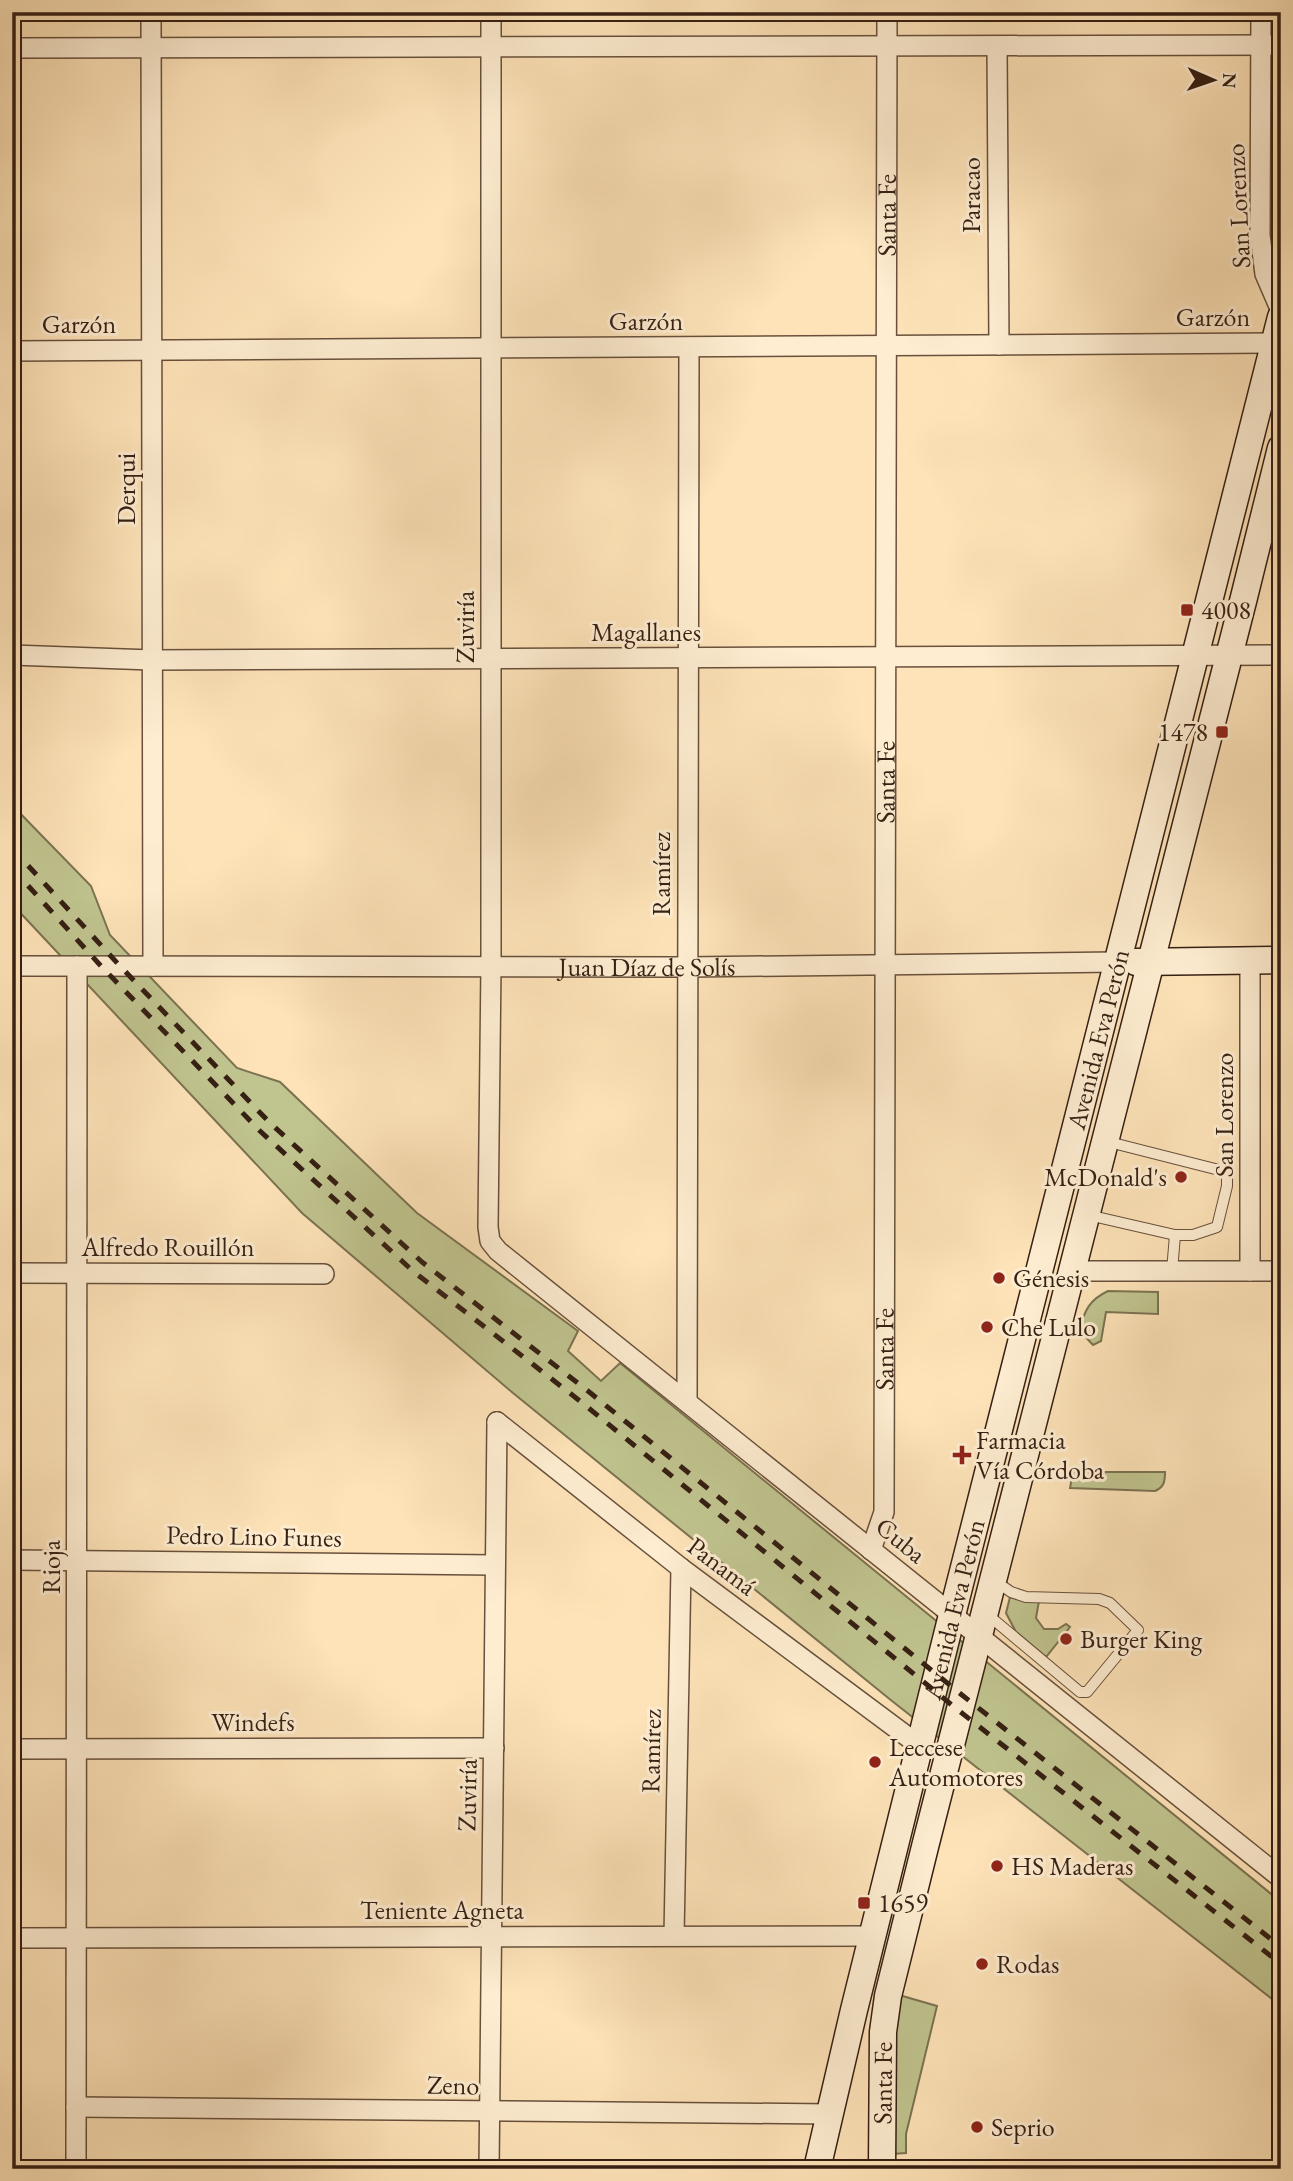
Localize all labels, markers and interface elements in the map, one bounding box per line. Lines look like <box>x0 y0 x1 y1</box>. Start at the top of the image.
north arrow <box>1178 46 1248 116</box>
text: N <box>1217 72 1242 89</box>
street label: San Lorenzo <box>1218 143 1258 269</box>
street label: Paracao <box>954 157 988 233</box>
street label: Santa Fe <box>870 174 904 257</box>
street label: Garzón <box>1176 300 1250 334</box>
street label: Garzón <box>609 304 683 338</box>
street label: Garzón <box>42 307 116 341</box>
street label: Derqui <box>109 453 143 525</box>
street label: Zuviría <box>448 590 482 663</box>
place label: 4008 <box>1201 593 1251 627</box>
marker: 4008 <box>1179 602 1195 618</box>
street label: Magallanes <box>591 615 701 649</box>
place label: 1478 <box>1158 715 1208 749</box>
marker: 1478 <box>1214 724 1230 740</box>
street label: Santa Fe <box>868 741 903 824</box>
street label: Ramírez <box>644 832 678 916</box>
street label: Avenida Eva Perón <box>1058 945 1137 1134</box>
street label: Juan Díaz de Solís <box>557 949 736 984</box>
street label: San Lorenzo <box>1207 1053 1241 1177</box>
place label: McDonald's <box>1044 1160 1167 1194</box>
marker: McDonald's <box>1173 1169 1189 1185</box>
street label: Alfredo Rouillón <box>81 1230 255 1264</box>
place label: Génesis <box>1013 1261 1089 1295</box>
marker: Génesis <box>991 1270 1007 1286</box>
street label: Santa Fe <box>867 1308 901 1391</box>
place label: Che Lulo <box>1001 1310 1096 1344</box>
marker: Che Lulo <box>979 1319 995 1335</box>
place label: Farmacia Vía Córdoba <box>976 1423 1105 1487</box>
marker: Farmacia Vía Córdoba <box>954 1447 970 1463</box>
street label: Cuba <box>869 1509 934 1571</box>
street label: Avenida Eva Perón <box>914 1515 993 1704</box>
street label: Pedro Lino Funes <box>166 1517 342 1555</box>
street label: Panamá <box>681 1529 764 1603</box>
street label: Rioja <box>34 1539 68 1594</box>
place label: Burger King <box>1080 1622 1203 1656</box>
marker: Burger King <box>1058 1631 1074 1647</box>
street label: Windefs <box>211 1705 295 1739</box>
street label: Ramírez <box>633 1708 669 1793</box>
place label: Leccese Automotores <box>888 1730 1023 1794</box>
marker: Leccese Automotores <box>867 1754 883 1770</box>
street label: Zuviría <box>449 1758 485 1832</box>
place label: HS Maderas <box>1011 1849 1133 1883</box>
marker: HS Maderas <box>989 1858 1005 1874</box>
place label: 1659 <box>878 1886 928 1920</box>
street label: Teniente Agneta <box>360 1893 525 1927</box>
marker: 1659 <box>856 1895 872 1911</box>
place label: Rodas <box>996 1947 1059 1981</box>
marker: Rodas <box>974 1956 990 1972</box>
street label: Santa Fe <box>865 2042 900 2124</box>
street label: Zeno <box>426 2068 480 2102</box>
place label: Seprio <box>991 2110 1055 2144</box>
marker: Seprio <box>969 2119 985 2135</box>

